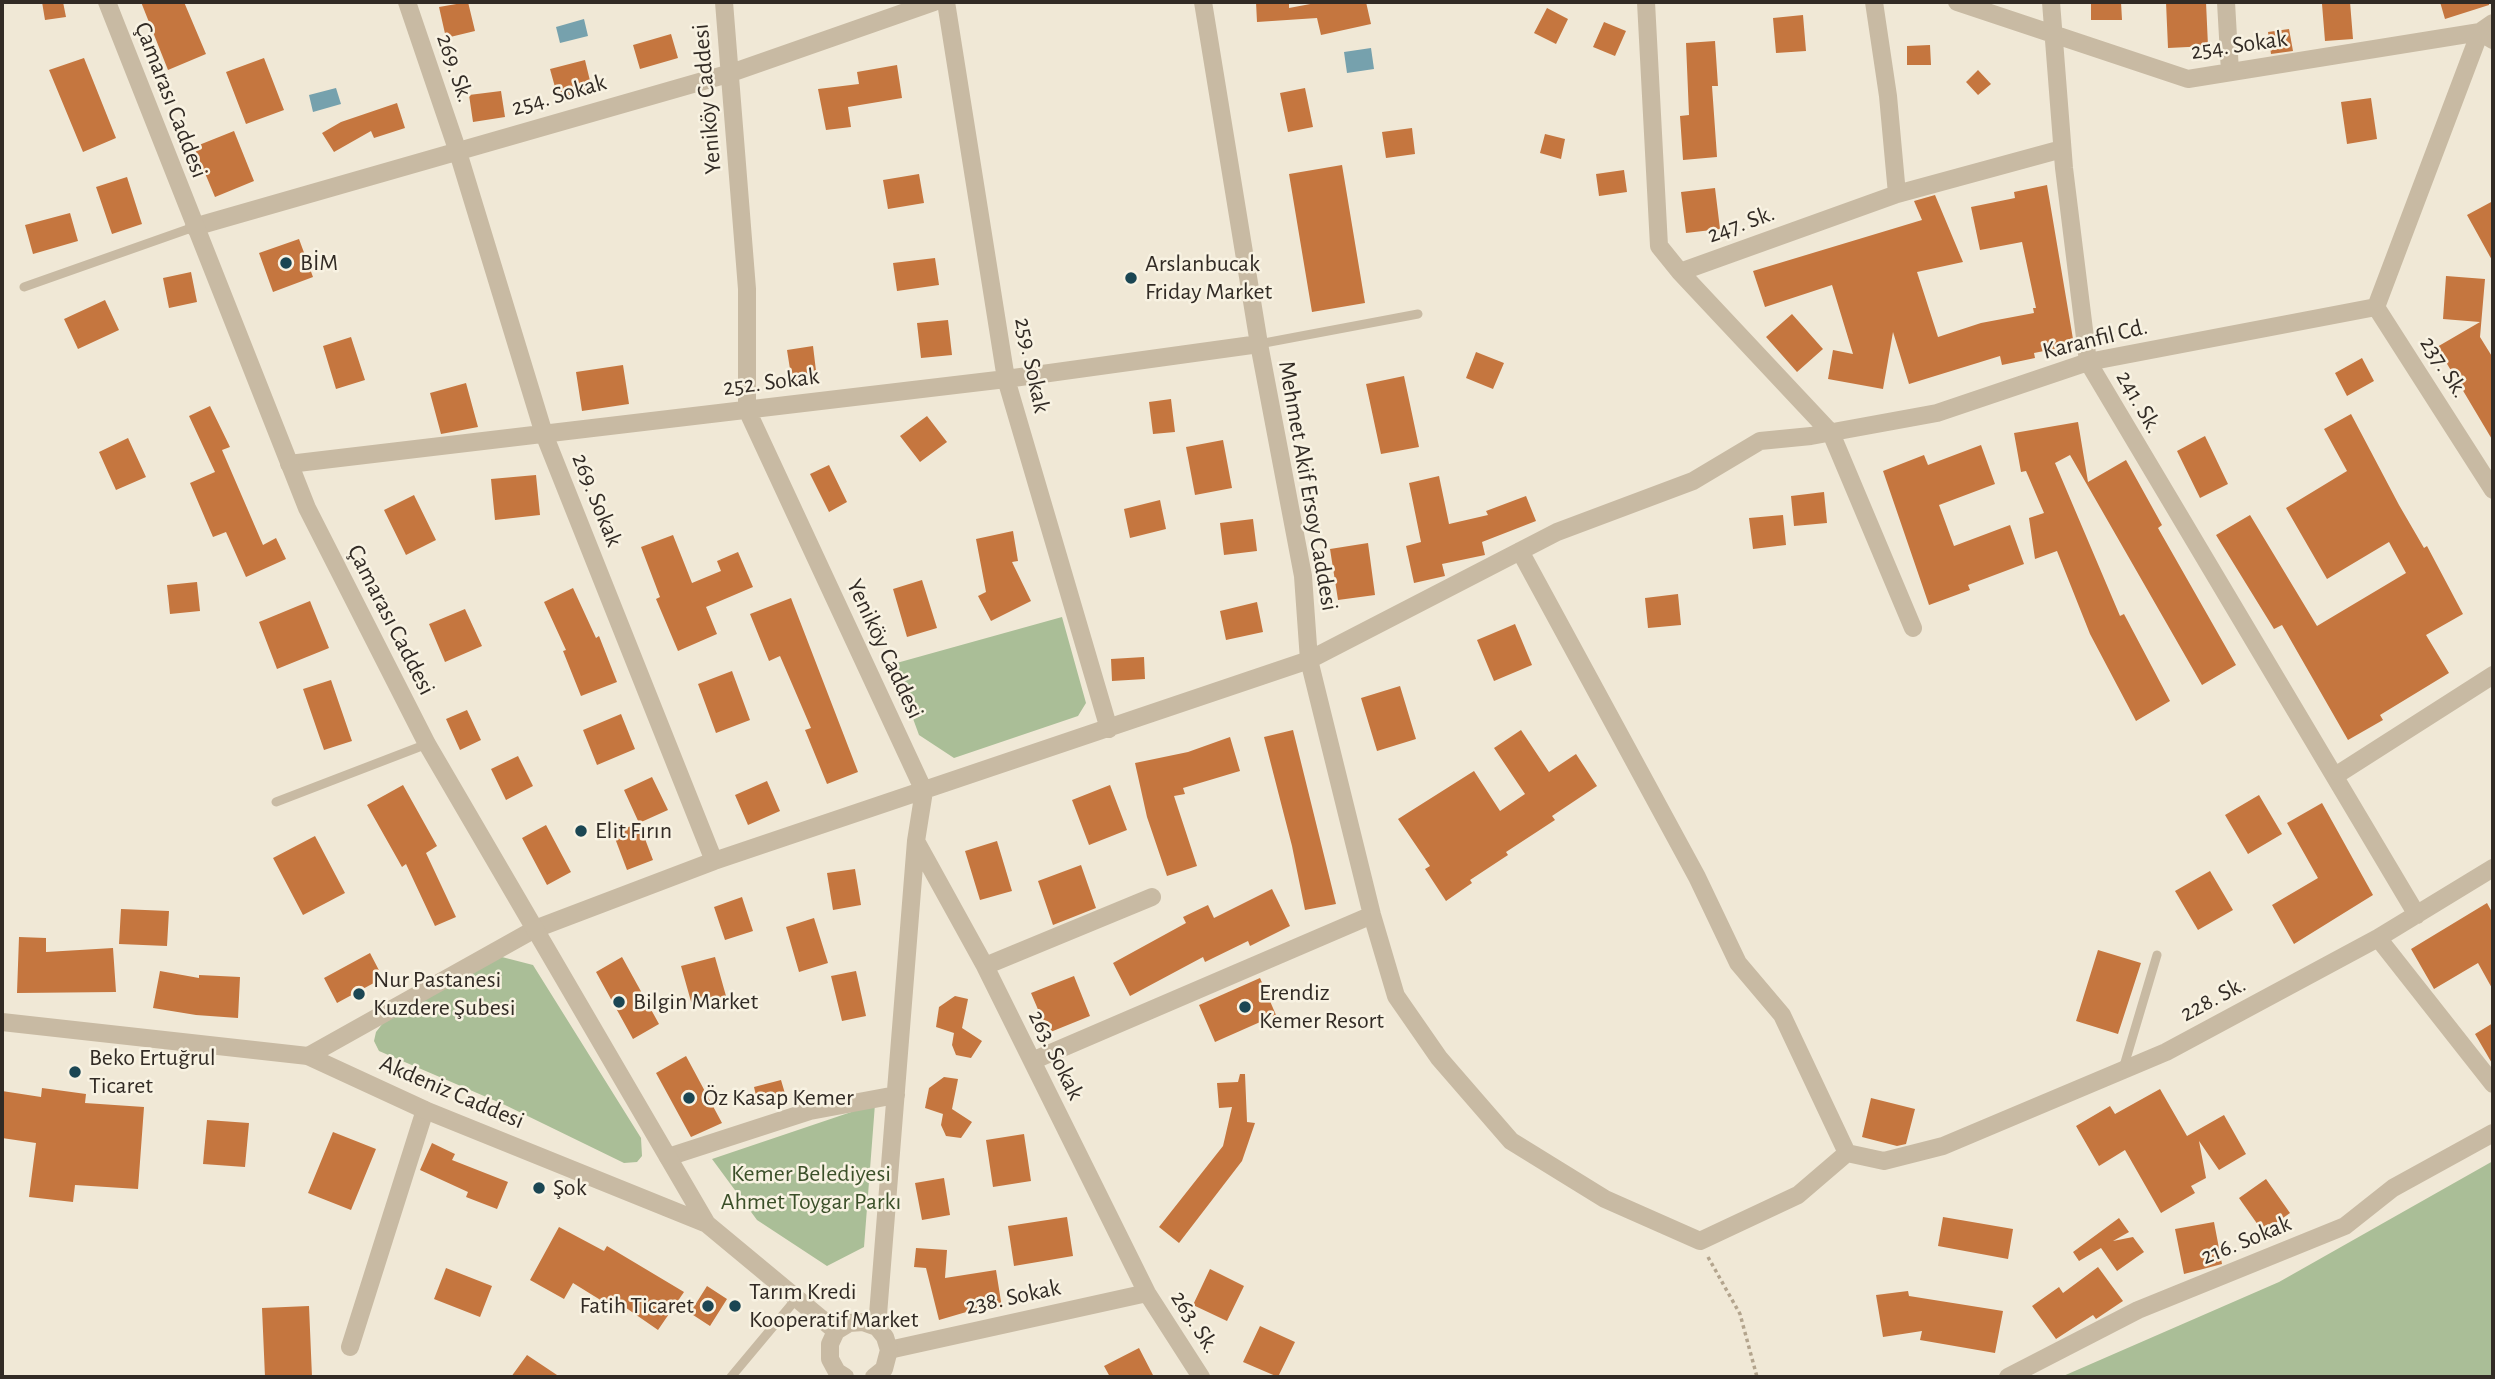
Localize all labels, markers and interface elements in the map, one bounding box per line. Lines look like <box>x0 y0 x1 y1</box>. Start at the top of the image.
street label: Çamarası Caddesi <box>128 18 214 182</box>
street label: Yeniköy Caddesi <box>686 23 728 175</box>
street label: 254. Sokak <box>2189 24 2289 66</box>
street label: 269. Sk. <box>430 30 480 106</box>
street label: 254. Sokak <box>508 68 610 122</box>
street label: 247. Sk. <box>1703 199 1779 249</box>
place label: BİM <box>300 249 338 277</box>
place label: Arslanbucak Friday Market <box>1145 250 1272 306</box>
marker: BİM <box>278 255 294 271</box>
marker: Arslanbucak Friday Market <box>1123 270 1139 286</box>
street label: Karanfil Cd. <box>2039 312 2151 366</box>
street label: 259. Sokak <box>1008 315 1056 415</box>
street label: 237. Sk. <box>2413 331 2475 403</box>
street label: Mehmet Akif Ersoy Caddesi <box>1272 359 1344 613</box>
street label: 252. Sokak <box>721 362 821 402</box>
street label: 241. Sk. <box>2110 365 2168 439</box>
street label: 269. Sokak <box>565 449 629 551</box>
street label: Çamarası Caddesi <box>341 540 441 700</box>
street label: Yeniköy Caddesi <box>840 575 930 723</box>
place label: Elit Fırın <box>595 817 672 845</box>
marker: Elit Fırın <box>573 823 589 839</box>
place label: Nur Pastanesi Kuzdere Şubesi <box>373 966 515 1022</box>
street label: 228. Sk. <box>2175 970 2251 1028</box>
place label: Erendiz Kemer Resort <box>1259 979 1384 1035</box>
marker: Nur Pastanesi Kuzdere Şubesi <box>351 986 367 1002</box>
place label: Bilgin Market <box>633 988 758 1016</box>
marker: Bilgin Market <box>611 994 627 1010</box>
marker: Erendiz Kemer Resort <box>1237 999 1253 1015</box>
street label: 263. Sokak <box>1022 1005 1090 1105</box>
place label: Beko Ertuğrul Ticaret <box>89 1044 216 1100</box>
street label: Akdeniz Caddesi <box>375 1049 529 1135</box>
marker: Beko Ertuğrul Ticaret <box>67 1064 83 1080</box>
place label: Öz Kasap Kemer <box>703 1084 854 1112</box>
marker: Öz Kasap Kemer <box>681 1090 697 1106</box>
park label: Kemer Belediyesi Ahmet Toygar Parkı <box>721 1160 901 1216</box>
place label: Şok <box>553 1174 587 1202</box>
marker: Şok <box>531 1180 547 1196</box>
street label: 216. Sokak <box>2197 1209 2295 1271</box>
street label: 238. Sokak <box>963 1273 1063 1321</box>
place label: Tarım Kredi Kooperatif Market <box>749 1278 918 1334</box>
street label: 263. Sk. <box>1164 1285 1226 1359</box>
place label: Fatih Ticaret <box>579 1292 694 1320</box>
marker: Fatih Ticaret <box>700 1298 716 1314</box>
marker: Tarım Kredi Kooperatif Market <box>727 1298 743 1314</box>

